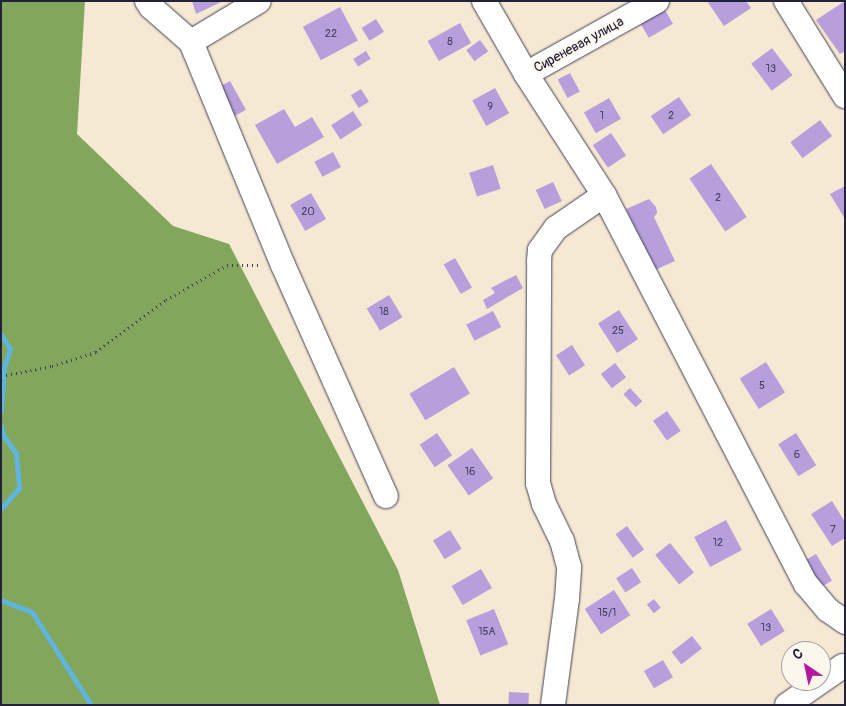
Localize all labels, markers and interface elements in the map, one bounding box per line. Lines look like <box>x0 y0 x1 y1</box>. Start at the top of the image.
street label: Сиреневая улица <box>531 13 627 77</box>
house number: 22 <box>325 27 337 41</box>
house number: 8 <box>447 35 453 49</box>
house number: 13 <box>766 62 776 76</box>
house number: 9 <box>487 100 493 114</box>
house number: 1 <box>600 109 604 123</box>
house number: 2 <box>668 109 674 123</box>
house number: 2 <box>715 191 721 205</box>
house number: 20 <box>301 205 315 219</box>
house number: 18 <box>379 305 389 319</box>
house number: 25 <box>612 324 624 338</box>
house number: 5 <box>759 379 765 393</box>
house number: 6 <box>794 448 800 462</box>
house number: 16 <box>465 465 475 479</box>
house number: 7 <box>830 523 836 537</box>
house number: 12 <box>713 536 723 550</box>
house number: 15/1 <box>598 606 616 620</box>
house number: 13 <box>761 621 771 635</box>
house number: 15А <box>478 625 496 639</box>
north arrow <box>781 641 831 691</box>
text: С <box>790 645 806 663</box>

